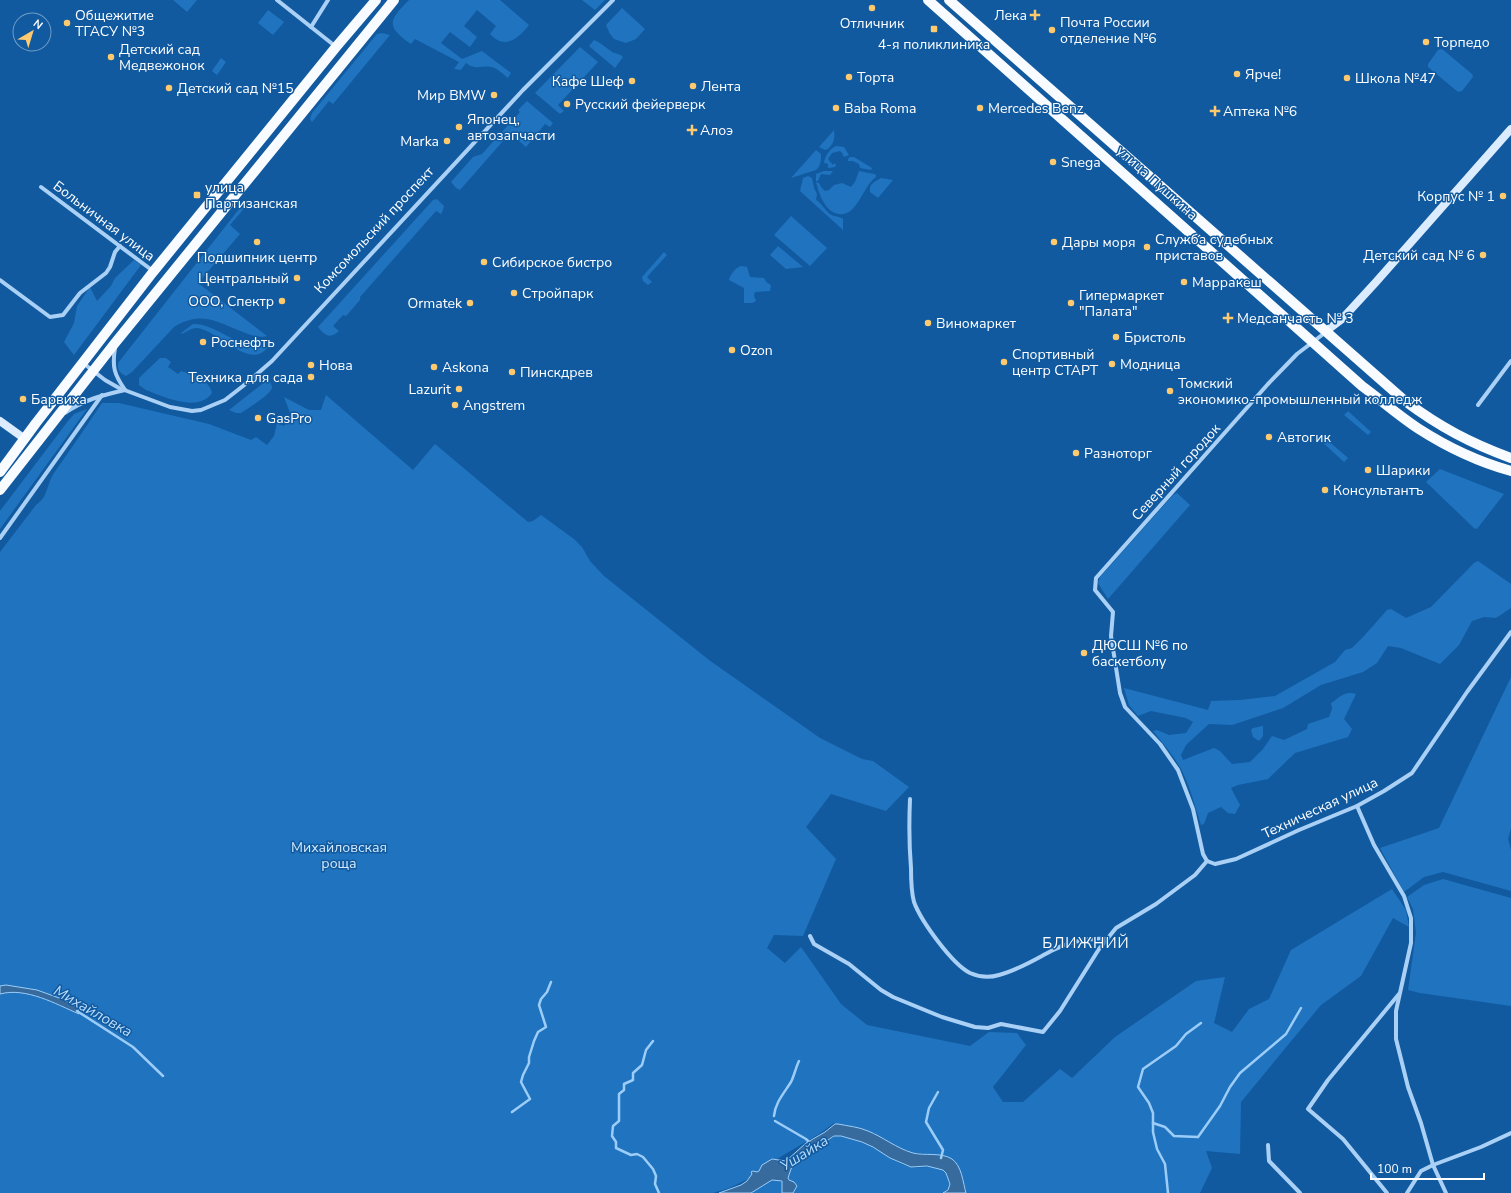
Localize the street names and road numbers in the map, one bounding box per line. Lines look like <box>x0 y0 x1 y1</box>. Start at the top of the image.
street label: улица Пушкина <box>1112 141 1202 225</box>
street label: Комсомольский проспект <box>310 162 439 298</box>
street label: Больничная улица <box>49 177 159 265</box>
street label: Северный городок <box>1127 419 1225 525</box>
street label: Техническая улица <box>1259 773 1381 843</box>

